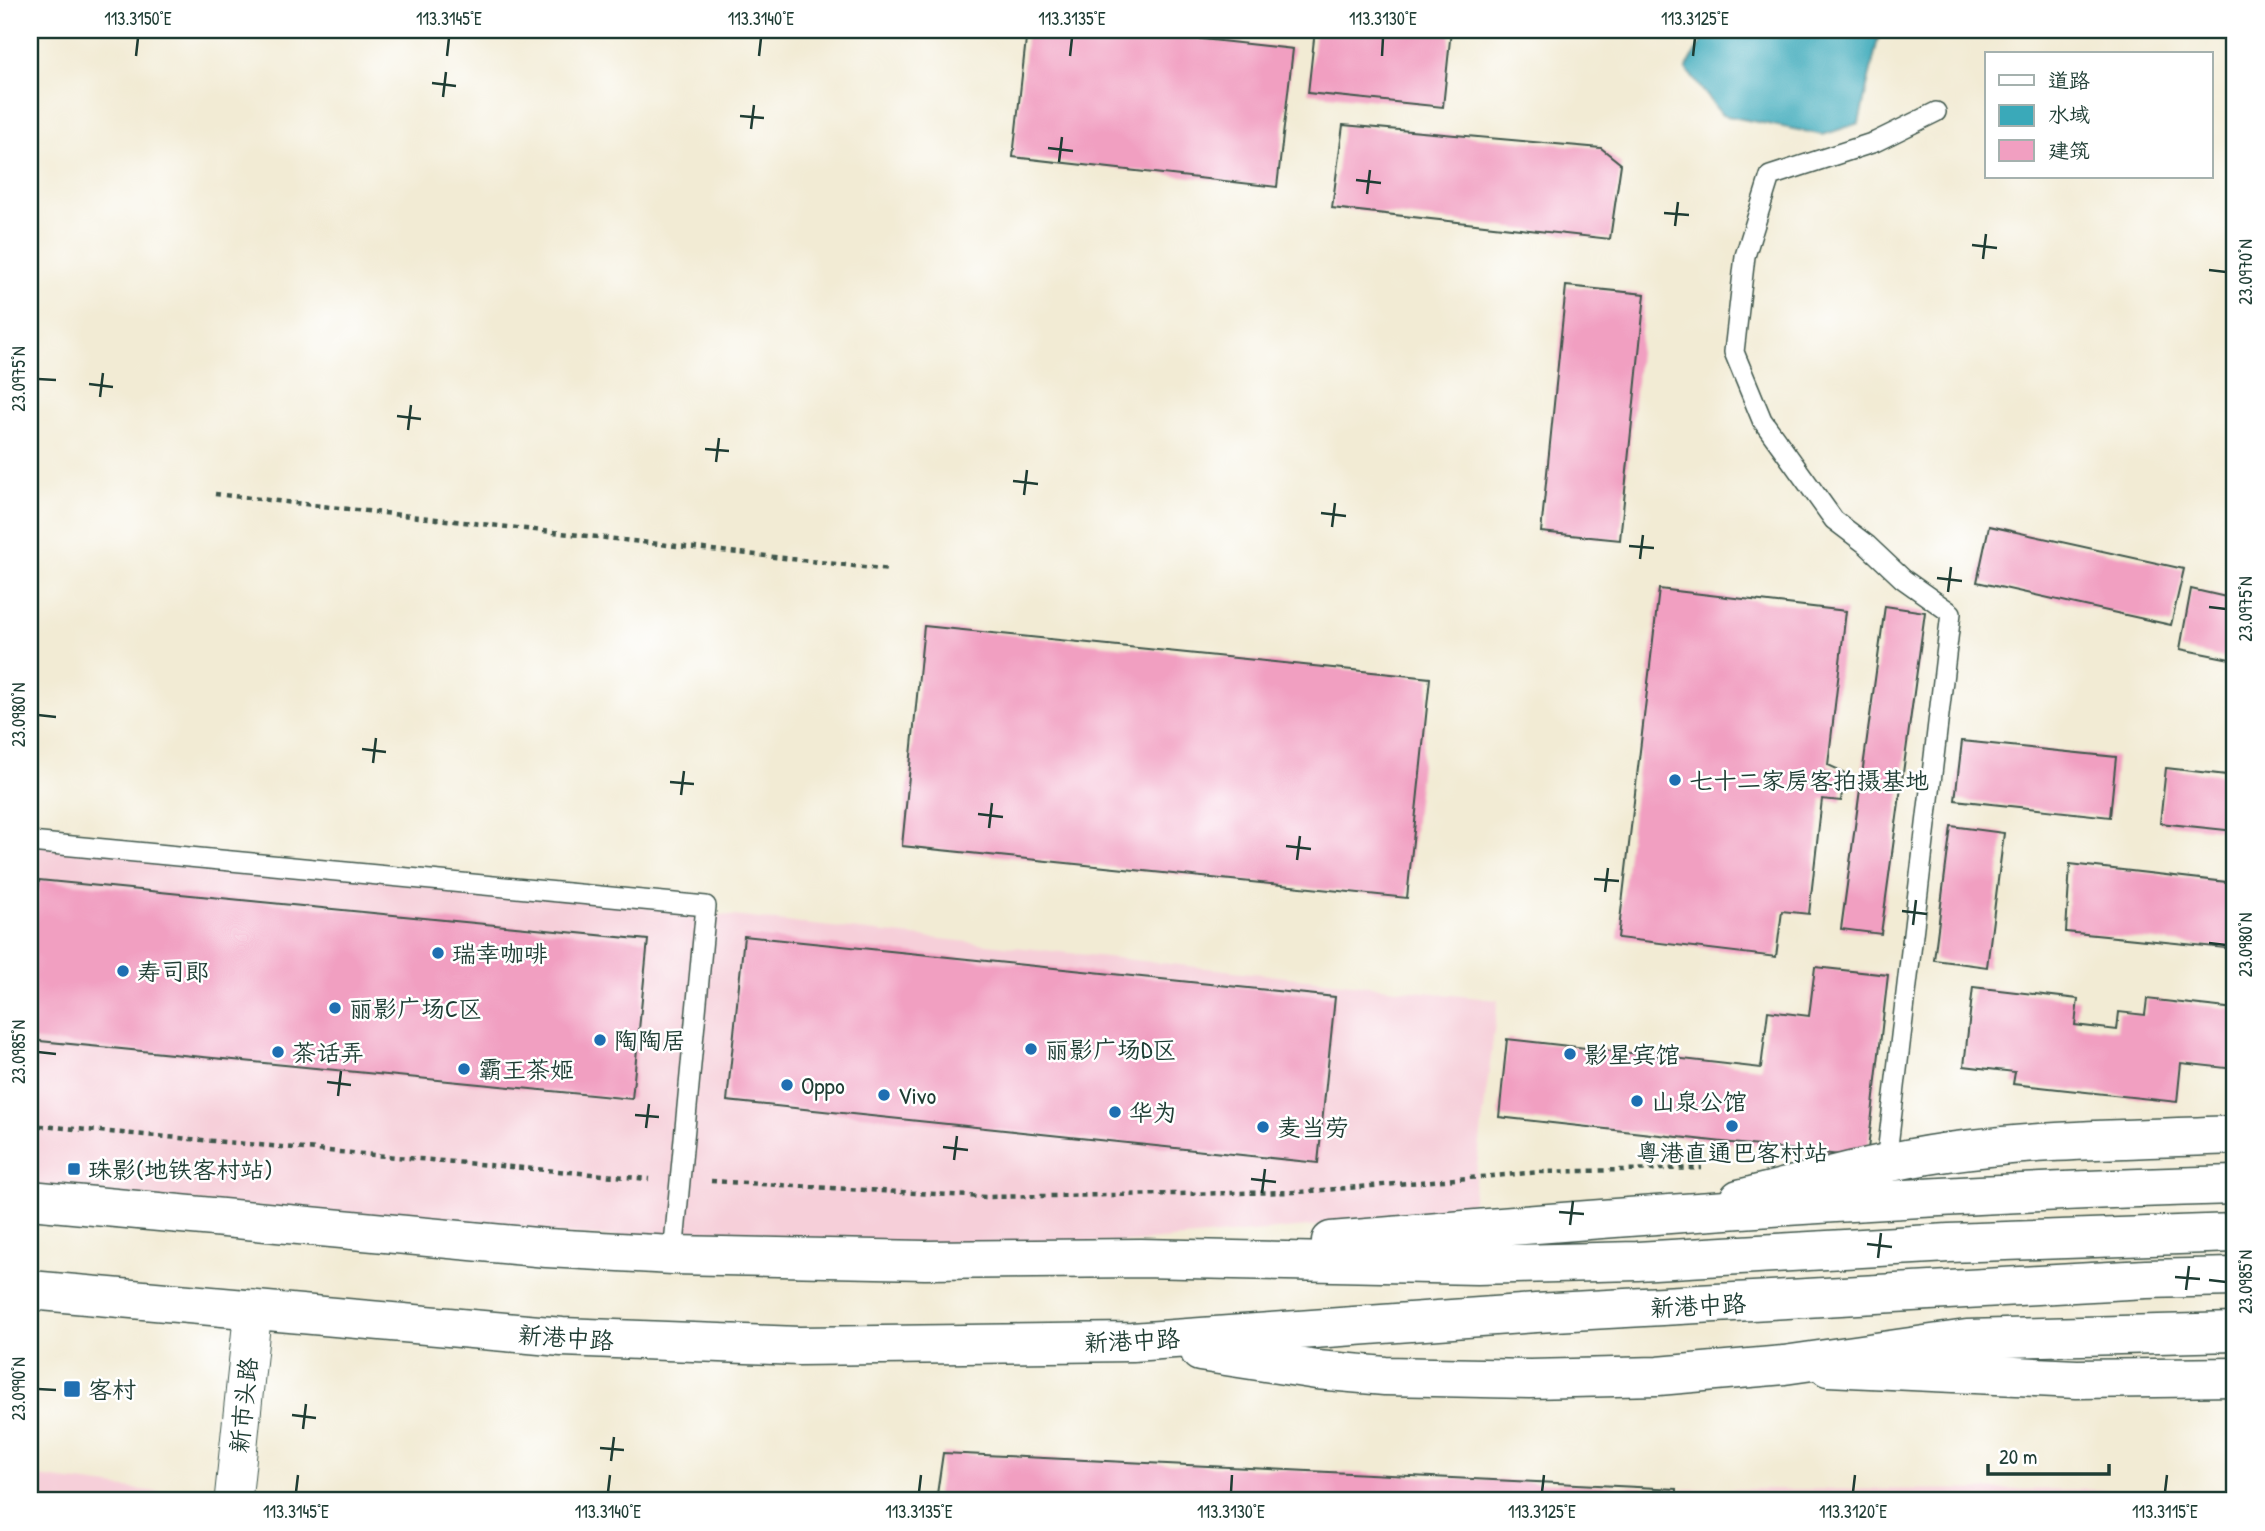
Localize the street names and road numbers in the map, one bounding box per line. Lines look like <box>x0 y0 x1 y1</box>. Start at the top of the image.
street label: 新港中路 <box>1649 1287 1747 1323</box>
street label: 新港中路 <box>517 1318 615 1356</box>
street label: 新港中路 <box>1083 1322 1181 1358</box>
street label: 新市头路 <box>222 1356 264 1454</box>

